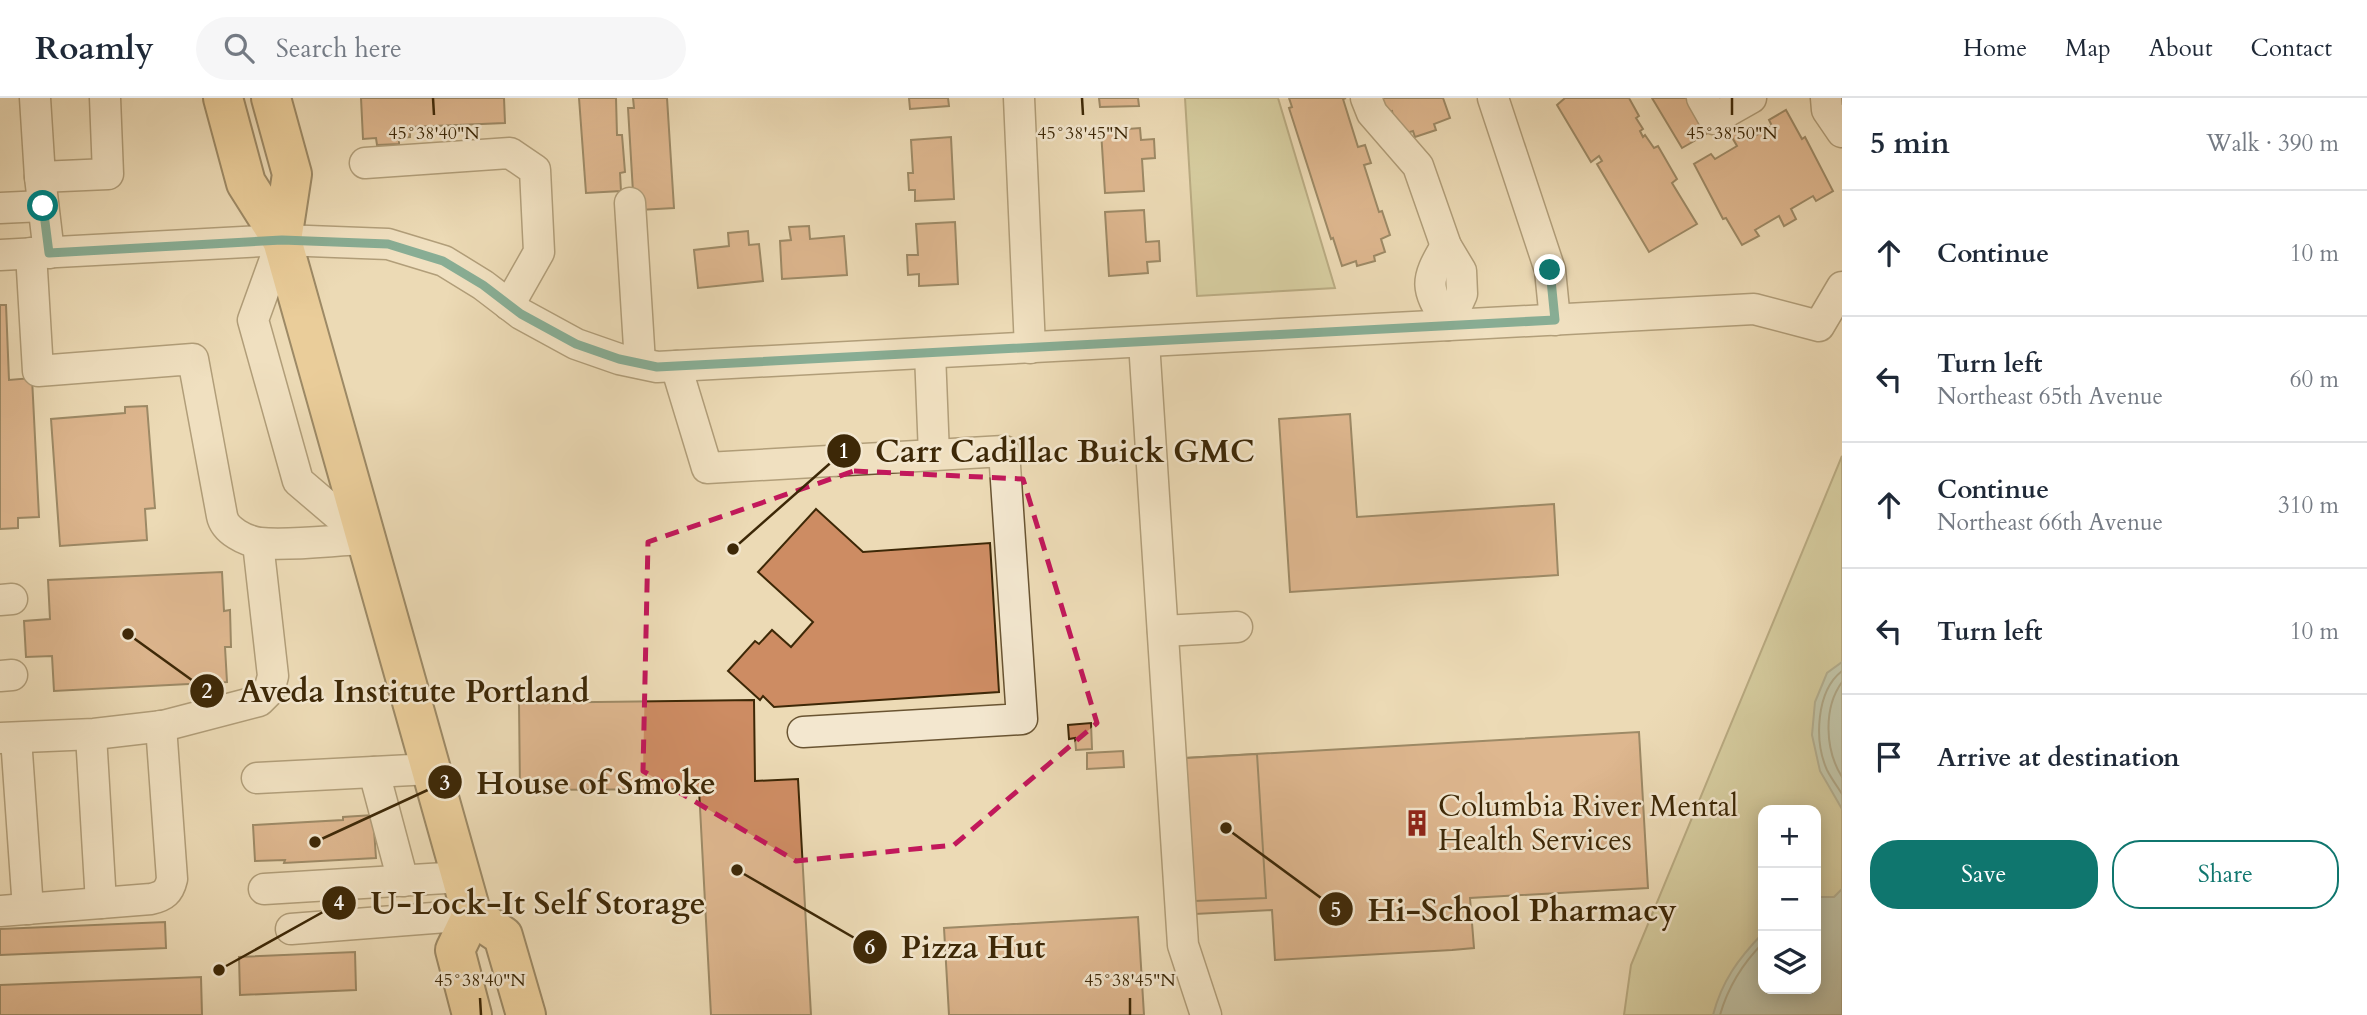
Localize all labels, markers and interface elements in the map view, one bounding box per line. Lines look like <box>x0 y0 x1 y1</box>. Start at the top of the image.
search box <box>196 17 686 80</box>
text: Roamly <box>35 26 154 71</box>
icon: search <box>220 29 258 67</box>
text: Search here <box>276 31 402 66</box>
text: Home <box>1963 32 2027 65</box>
text: Map <box>2065 32 2111 65</box>
text: About <box>2149 32 2213 65</box>
text: Contact <box>2251 32 2332 65</box>
text: 45°38'40"N <box>388 121 480 146</box>
text: 45°38'45"N <box>1037 121 1129 146</box>
text: 45°38'50"N <box>1686 121 1778 146</box>
text: 5 min <box>1870 123 1950 164</box>
text: Walk · 390 m <box>2206 128 2339 159</box>
route start <box>27 190 58 221</box>
icon: ahead <box>1870 234 1908 272</box>
text: Continue <box>1937 236 2049 271</box>
text: 10 m <box>2290 238 2339 269</box>
route end <box>1534 254 1565 285</box>
text: Turn left <box>1937 346 2042 381</box>
icon: left <box>1870 360 1908 398</box>
text: 60 m <box>2290 364 2339 395</box>
text: Northeast 65th Avenue <box>1937 381 2163 412</box>
callout: Carr Cadillac Buick GMC <box>826 424 1269 477</box>
text: Carr Cadillac Buick GMC <box>875 430 1255 474</box>
text: 1 <box>839 437 849 466</box>
text: Continue <box>1937 472 2049 507</box>
icon: ahead <box>1870 486 1908 524</box>
text: 310 m <box>2278 490 2339 521</box>
text: Northeast 66th Avenue <box>1937 507 2163 538</box>
icon: left <box>1870 612 1908 650</box>
text: Turn left <box>1937 614 2042 649</box>
text: 10 m <box>2290 616 2339 647</box>
callout: Aveda Institute Portland <box>190 664 604 717</box>
text: Aveda Institute Portland <box>239 670 589 714</box>
text: 2 <box>202 677 213 706</box>
icon: arrive <box>1870 738 1908 776</box>
text: Arrive at destination <box>1937 740 2180 775</box>
callout: House of Smoke <box>427 756 730 809</box>
text: House of Smoke <box>476 762 716 806</box>
text: 3 <box>440 769 450 798</box>
place label: Columbia River Mental Health Services <box>1438 786 1739 861</box>
map controls <box>1758 805 1821 994</box>
button: + <box>1758 805 1821 868</box>
building icon: Columbia River Mental Health Services <box>1402 808 1432 838</box>
button: Save <box>1870 840 2098 909</box>
button: Share <box>2112 840 2339 909</box>
button: − <box>1758 868 1821 931</box>
callout: U-Lock-It Self Storage <box>321 877 720 930</box>
text: U-Lock-It Self Storage <box>370 882 706 926</box>
callout: Hi-School Pharmacy <box>1318 883 1690 936</box>
text: 4 <box>334 889 345 918</box>
text: Hi-School Pharmacy <box>1367 889 1677 933</box>
text: 5 <box>1331 896 1341 925</box>
callout: Pizza Hut <box>852 920 1060 973</box>
text: Pizza Hut <box>901 926 1045 970</box>
button: layers <box>1758 931 1821 994</box>
text: 6 <box>865 933 876 962</box>
text: 45°38'40"N <box>434 968 526 993</box>
text: 45°38'45"N <box>1084 968 1176 993</box>

